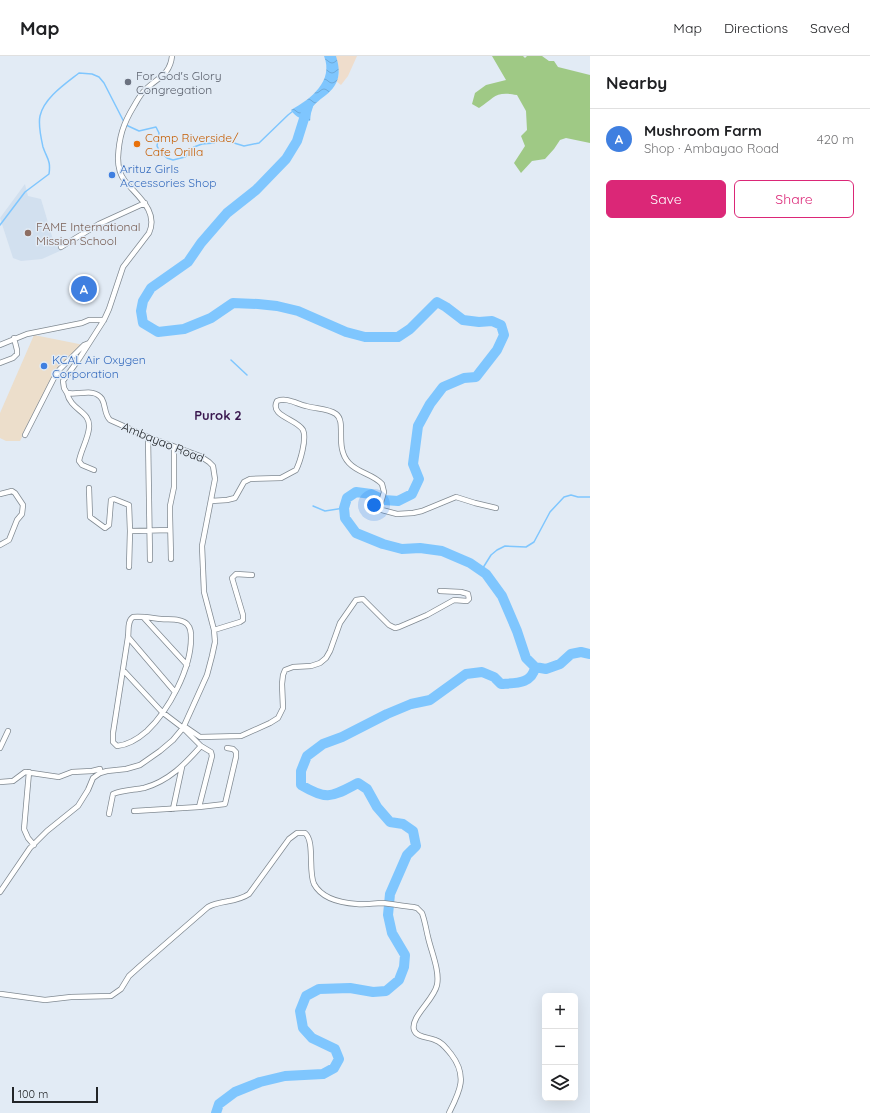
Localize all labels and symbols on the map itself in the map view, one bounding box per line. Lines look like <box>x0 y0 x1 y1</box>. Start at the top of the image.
place label: For God's Glory Congregation <box>136 68 222 97</box>
marker: For God's Glory Congregation <box>123 77 133 87</box>
place label: Camp Riverside/ Cafe Orilla <box>145 130 239 159</box>
marker: Camp Riverside/ Cafe Orilla <box>132 139 142 149</box>
place label: Arituz Girls Accessories Shop <box>120 161 216 190</box>
marker: Arituz Girls Accessories Shop <box>107 170 117 180</box>
place label: FAME International Mission School <box>36 219 141 248</box>
marker: FAME International Mission School <box>23 228 33 238</box>
pin: A <box>71 274 97 304</box>
place label: KCAL Air Oxygen Corporation <box>52 352 146 381</box>
marker: KCAL Air Oxygen Corporation <box>39 361 49 371</box>
district label: Purok 2 <box>194 407 242 423</box>
street label: Ambayao Road <box>120 419 206 465</box>
your location <box>364 495 384 515</box>
scale bar <box>12 1085 98 1104</box>

